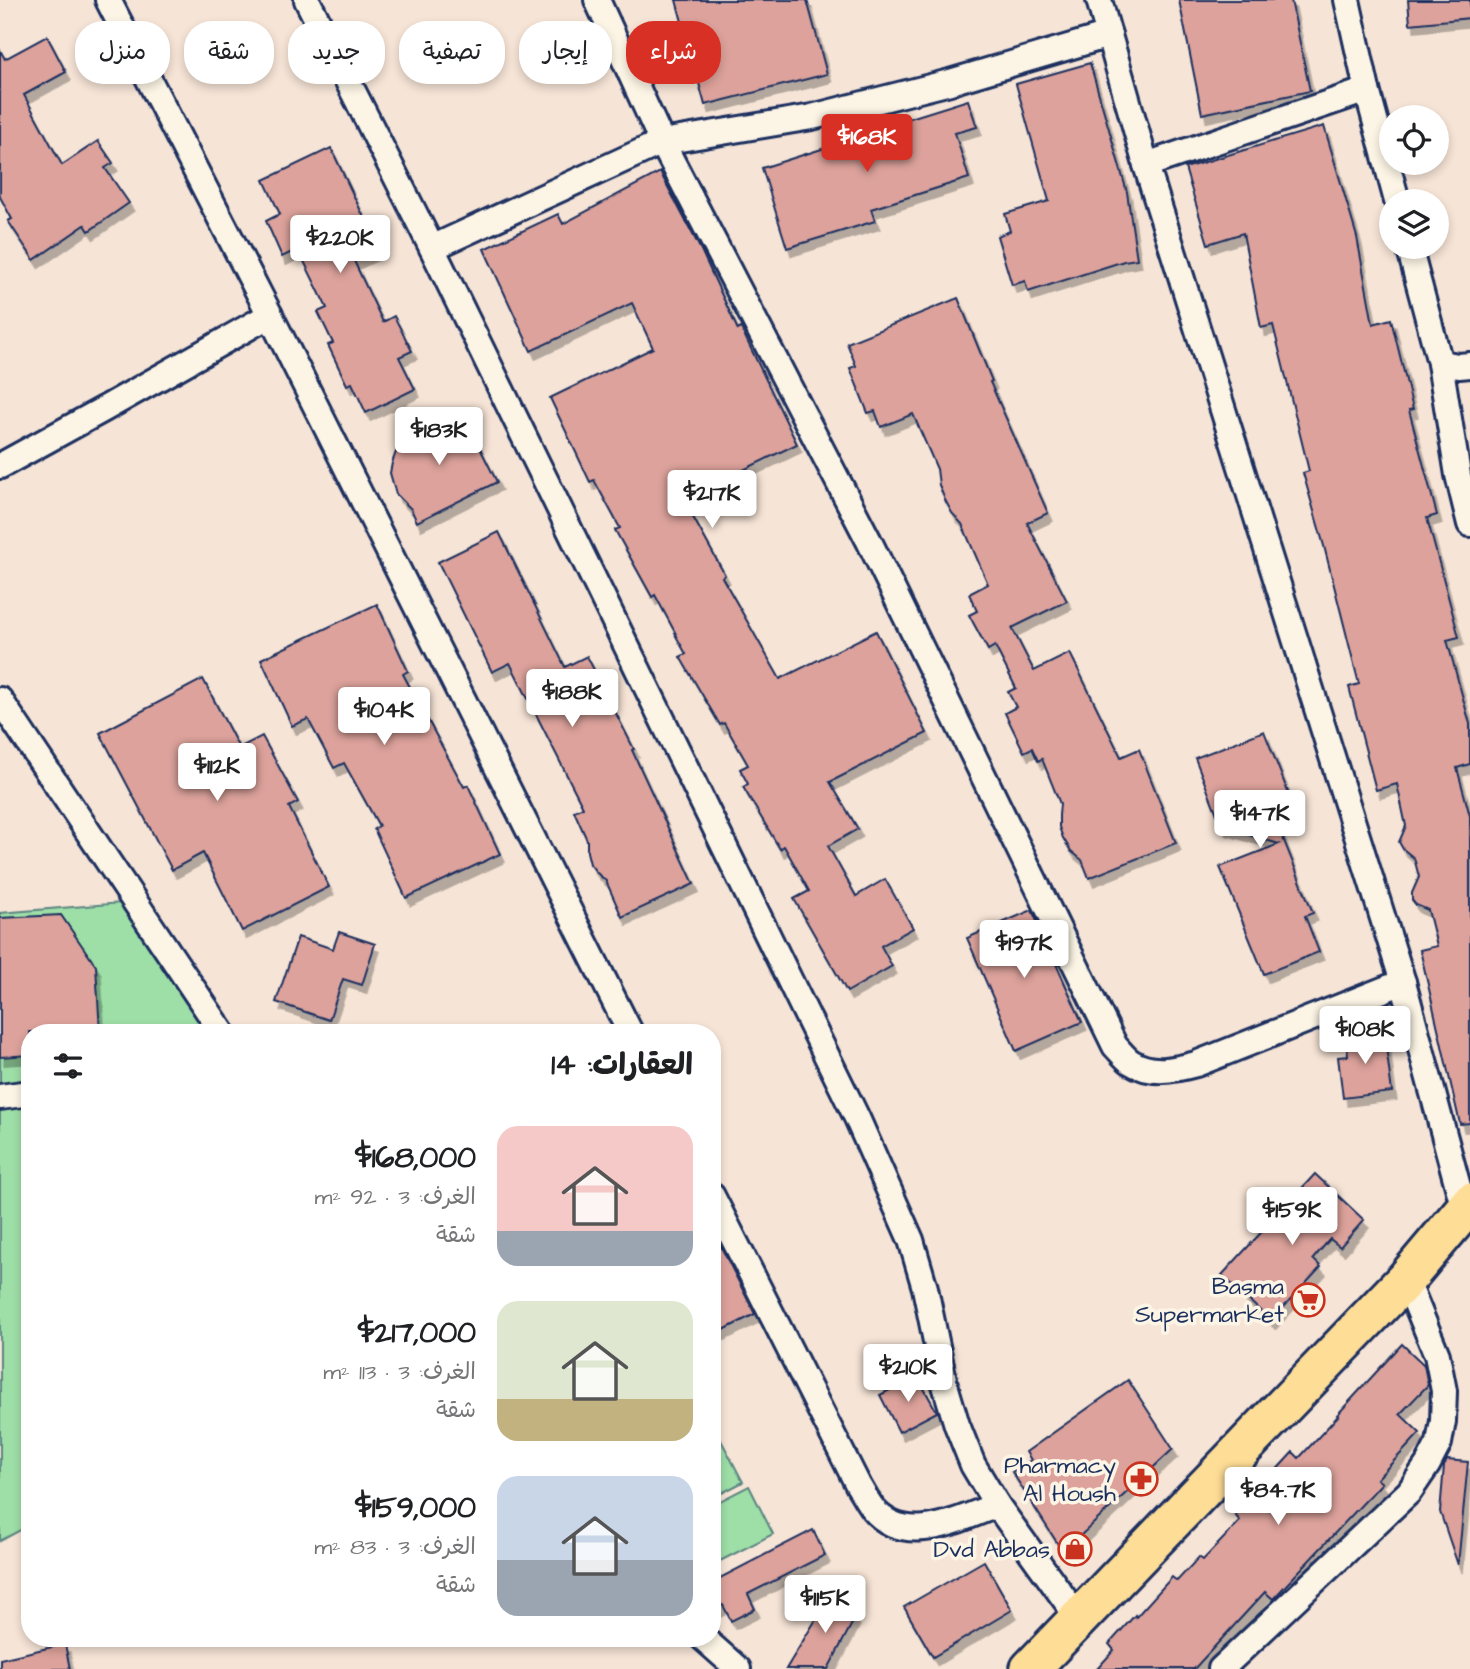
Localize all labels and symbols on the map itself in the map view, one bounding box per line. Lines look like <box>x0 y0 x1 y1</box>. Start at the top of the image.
pin: $168K <box>818 114 916 174</box>
pin: $220K <box>291 216 389 275</box>
pin: $183K <box>390 407 488 467</box>
pin: $217K <box>663 470 761 530</box>
pin: $188K <box>523 670 621 729</box>
pin: $104K <box>335 688 433 747</box>
pin: $112K <box>168 744 266 803</box>
pin: $147K <box>1211 790 1309 850</box>
pin: $197K <box>975 920 1073 980</box>
pin: $108K <box>1316 1006 1414 1066</box>
pin: $159K <box>1243 1188 1341 1247</box>
place label: Basma Supermarket <box>1135 1270 1284 1332</box>
supermarket icon: Basma Supermarket <box>1289 1281 1327 1319</box>
pin: $210K <box>859 1344 957 1404</box>
place label: Pharmacy Al Housh <box>1004 1449 1116 1511</box>
pharmacy icon: Pharmacy Al Housh <box>1122 1460 1160 1498</box>
pin: $84.7K <box>1221 1468 1335 1527</box>
shop icon: Dvd Abbas <box>1056 1530 1094 1568</box>
place label: Dvd Abbas <box>933 1533 1050 1567</box>
pin: $115K <box>776 1576 874 1635</box>

